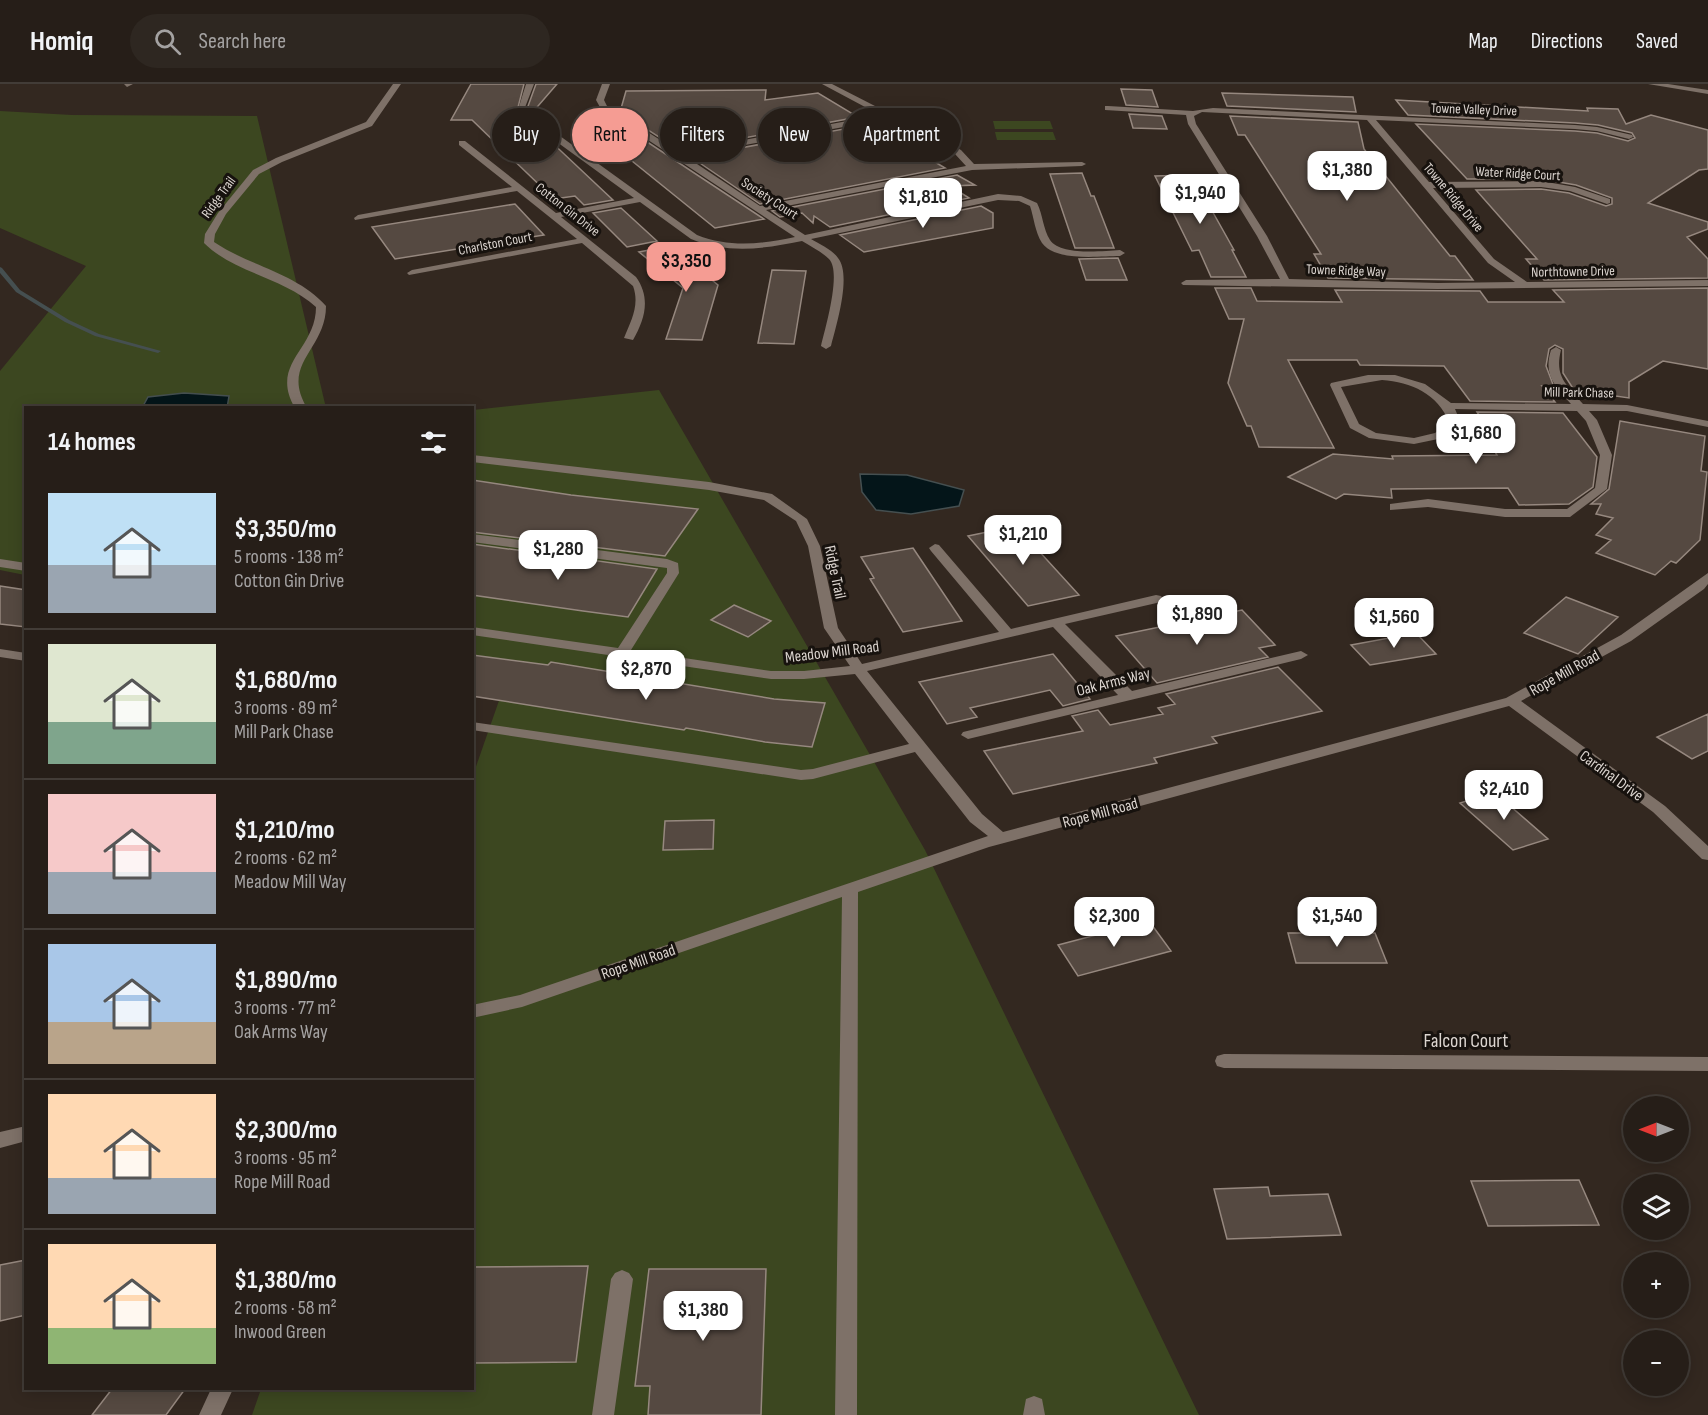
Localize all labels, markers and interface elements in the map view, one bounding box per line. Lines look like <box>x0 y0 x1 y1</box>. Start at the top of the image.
search box <box>130 14 550 68</box>
text: Homiq <box>30 25 94 58</box>
icon: search <box>151 25 184 58</box>
text: Search here <box>199 28 286 55</box>
text: Map <box>1468 29 1498 54</box>
text: Directions <box>1531 29 1603 54</box>
text: Saved <box>1636 29 1678 54</box>
street label: Towne Valley Drive <box>1431 99 1517 120</box>
chip: Buy <box>492 108 560 162</box>
chip: Rent <box>572 108 648 162</box>
chip: Filters <box>660 108 746 162</box>
chip: New <box>758 108 831 162</box>
chip: Apartment <box>843 108 961 162</box>
pin: $1,380 <box>1298 151 1396 202</box>
text: $1,380 <box>1322 158 1373 182</box>
street label: Towne Ridge Drive <box>1420 159 1487 235</box>
street label: Water Ridge Court <box>1475 163 1561 184</box>
street label: Ridge Trail <box>198 173 239 221</box>
street label: Society Court <box>738 174 801 223</box>
pin: $1,940 <box>1151 174 1249 225</box>
pin: $1,810 <box>874 178 972 229</box>
street label: Cotton Gin Drive <box>532 179 603 240</box>
text: $1,940 <box>1174 181 1226 205</box>
text: $1,810 <box>898 185 948 209</box>
street label: Charlston Court <box>457 228 533 259</box>
pin: $3,350 <box>637 242 735 293</box>
text: $3,350 <box>661 249 711 273</box>
street label: Towne Ridge Way <box>1306 261 1387 280</box>
street label: Northtowne Drive <box>1531 262 1615 281</box>
street label: Mill Park Chase <box>1544 383 1614 402</box>
pin: $1,680 <box>1427 414 1525 465</box>
text: $1,680 <box>1450 421 1502 445</box>
icon: filters <box>417 426 450 459</box>
text: 14 homes <box>48 427 136 458</box>
text: $3,350/mo <box>234 514 336 545</box>
pin: $1,210 <box>974 515 1072 566</box>
icon: home <box>96 517 168 589</box>
text: $1,210 <box>998 522 1048 546</box>
pin: $1,280 <box>509 530 607 581</box>
text: $1,280 <box>533 537 583 561</box>
street label: Ridge Trail <box>820 544 849 601</box>
text: 5 rooms · 138 m² <box>234 545 344 569</box>
text: Cotton Gin Drive <box>234 569 344 593</box>
pin: $1,890 <box>1148 595 1246 646</box>
pin: $1,560 <box>1345 598 1443 649</box>
text: $1,890 <box>1171 602 1223 626</box>
text: $1,560 <box>1368 605 1420 629</box>
street label: Meadow Mill Road <box>784 637 880 668</box>
street label: Rope Mill Road <box>1526 646 1603 700</box>
pin: $2,870 <box>597 650 695 701</box>
text: $2,870 <box>620 657 672 681</box>
street label: Oak Arms Way <box>1075 664 1152 701</box>
text: $1,680/mo <box>234 665 337 696</box>
icon: home <box>96 668 168 740</box>
text: 3 rooms · 89 m² <box>234 696 338 720</box>
text: Mill Park Chase <box>234 720 334 744</box>
street label: Cardinal Drive <box>1576 747 1647 806</box>
pin: $2,410 <box>1455 770 1553 821</box>
text: $2,410 <box>1479 777 1529 801</box>
street label: Rope Mill Road <box>1061 794 1140 833</box>
text: $1,210/mo <box>234 815 335 846</box>
icon: home <box>96 818 168 890</box>
text: 2 rooms · 62 m² <box>234 846 337 870</box>
text: Meadow Mill Way <box>234 870 347 894</box>
pin: $2,300 <box>1065 897 1163 948</box>
pin: $1,540 <box>1288 897 1386 948</box>
text: $2,300 <box>1088 904 1140 928</box>
text: $1,540 <box>1312 904 1362 928</box>
street label: Rope Mill Road <box>599 941 678 984</box>
text: $1,890/mo <box>234 965 338 996</box>
icon: home <box>96 968 168 1040</box>
text: 3 rooms · 77 m² <box>234 996 336 1020</box>
text: Oak Arms Way <box>234 1020 328 1044</box>
street label: Falcon Court <box>1424 1029 1508 1053</box>
north arrow <box>1623 1096 1689 1162</box>
map controls <box>1623 1096 1689 1396</box>
text: $2,300/mo <box>234 1115 337 1146</box>
icon: home <box>96 1118 168 1190</box>
text: 3 rooms · 95 m² <box>234 1146 337 1170</box>
text: Rope Mill Road <box>234 1170 330 1194</box>
button: layers <box>1623 1174 1689 1240</box>
button: + <box>1623 1252 1689 1318</box>
text: $1,380/mo <box>234 1265 337 1296</box>
icon: home <box>96 1268 168 1340</box>
pin: $1,380 <box>654 1291 752 1342</box>
text: 2 rooms · 58 m² <box>234 1296 337 1320</box>
text: $1,380 <box>678 1298 729 1322</box>
text: Inwood Green <box>234 1320 326 1344</box>
button: − <box>1623 1330 1689 1396</box>

